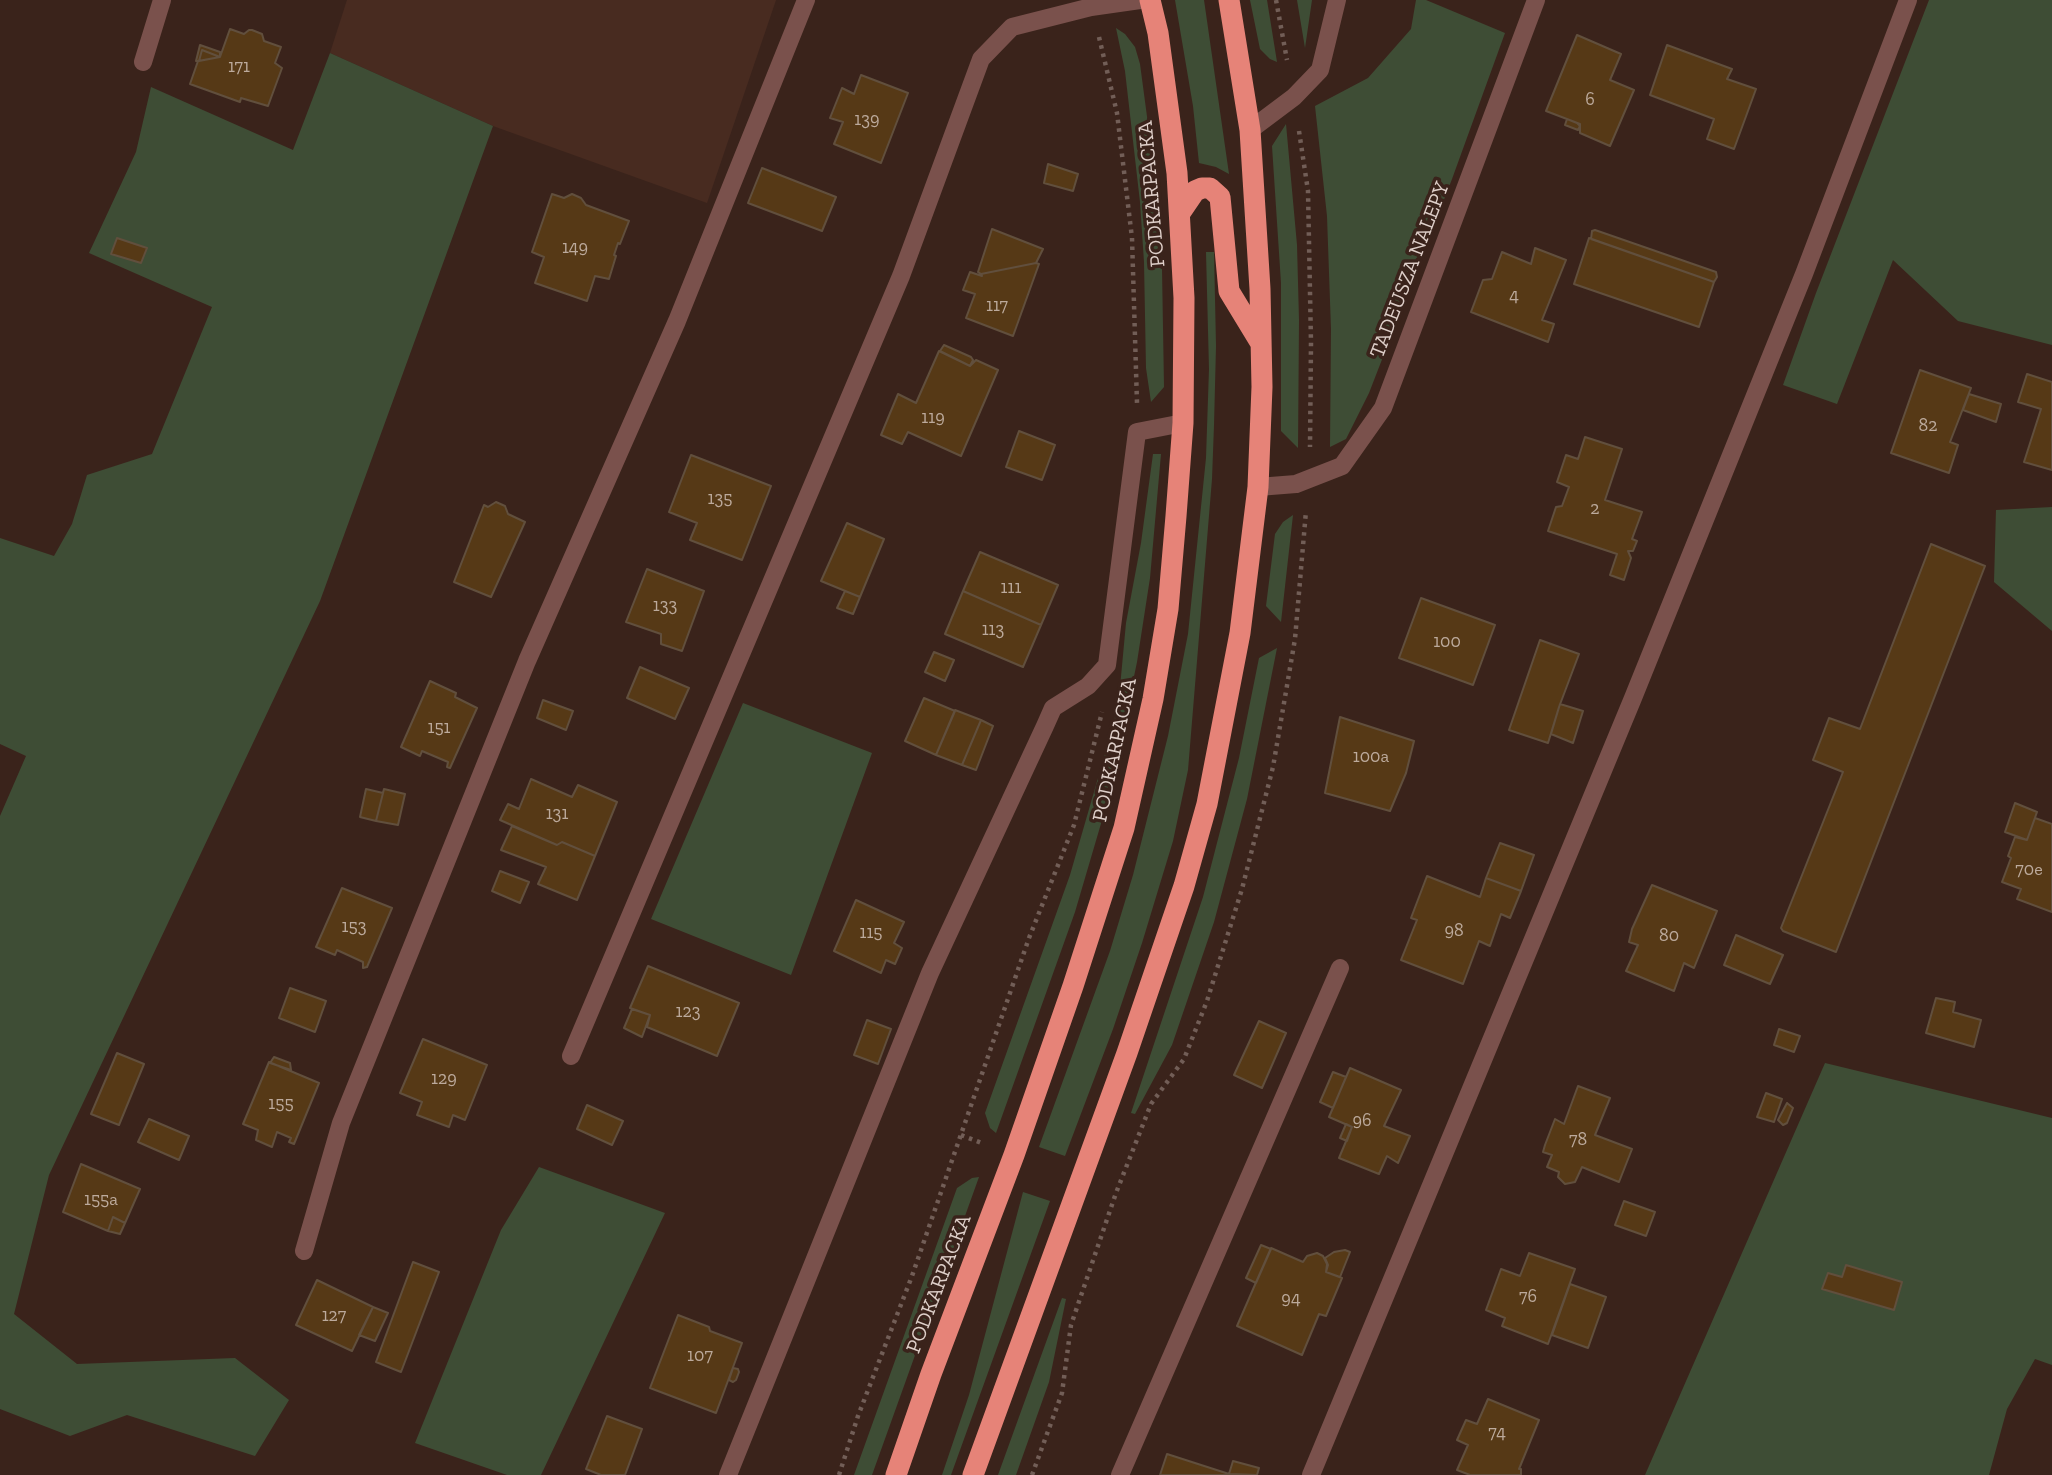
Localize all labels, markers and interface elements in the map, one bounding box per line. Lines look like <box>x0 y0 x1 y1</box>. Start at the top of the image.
house number: 171 <box>228 56 250 78</box>
house number: 6 <box>1585 89 1595 111</box>
house number: 139 <box>854 109 880 131</box>
street label: PODKARPACKA <box>1133 120 1171 268</box>
street label: TADEUSZA NALEPY <box>1365 178 1455 362</box>
house number: 149 <box>562 237 588 259</box>
house number: 4 <box>1509 285 1519 307</box>
house number: 117 <box>986 295 1008 317</box>
house number: 119 <box>921 407 945 429</box>
house number: 82 <box>1919 415 1937 437</box>
house number: 135 <box>708 488 732 510</box>
house number: 2 <box>1590 498 1600 520</box>
house number: 111 <box>1001 577 1021 599</box>
house number: 133 <box>653 595 677 617</box>
house number: 113 <box>982 619 1004 641</box>
house number: 100 <box>1433 631 1461 653</box>
street label: PODKARPACKA <box>1087 676 1143 824</box>
house number: 151 <box>427 717 451 739</box>
house number: 100a <box>1353 746 1389 768</box>
house number: 131 <box>546 803 568 825</box>
house number: 70e <box>2015 859 2043 881</box>
house number: 153 <box>342 916 366 938</box>
house number: 98 <box>1444 920 1464 942</box>
house number: 115 <box>859 922 883 944</box>
house number: 80 <box>1659 925 1679 947</box>
house number: 123 <box>675 1001 701 1023</box>
house number: 129 <box>431 1068 457 1090</box>
house number: 155 <box>268 1093 294 1115</box>
house number: 96 <box>1352 1110 1372 1132</box>
house number: 78 <box>1569 1129 1587 1151</box>
house number: 155a <box>84 1189 118 1211</box>
street label: PODKARPACKA <box>901 1211 977 1357</box>
house number: 76 <box>1519 1286 1537 1308</box>
house number: 94 <box>1281 1288 1301 1310</box>
house number: 127 <box>322 1305 346 1327</box>
house number: 107 <box>687 1345 713 1367</box>
house number: 74 <box>1488 1422 1506 1444</box>

